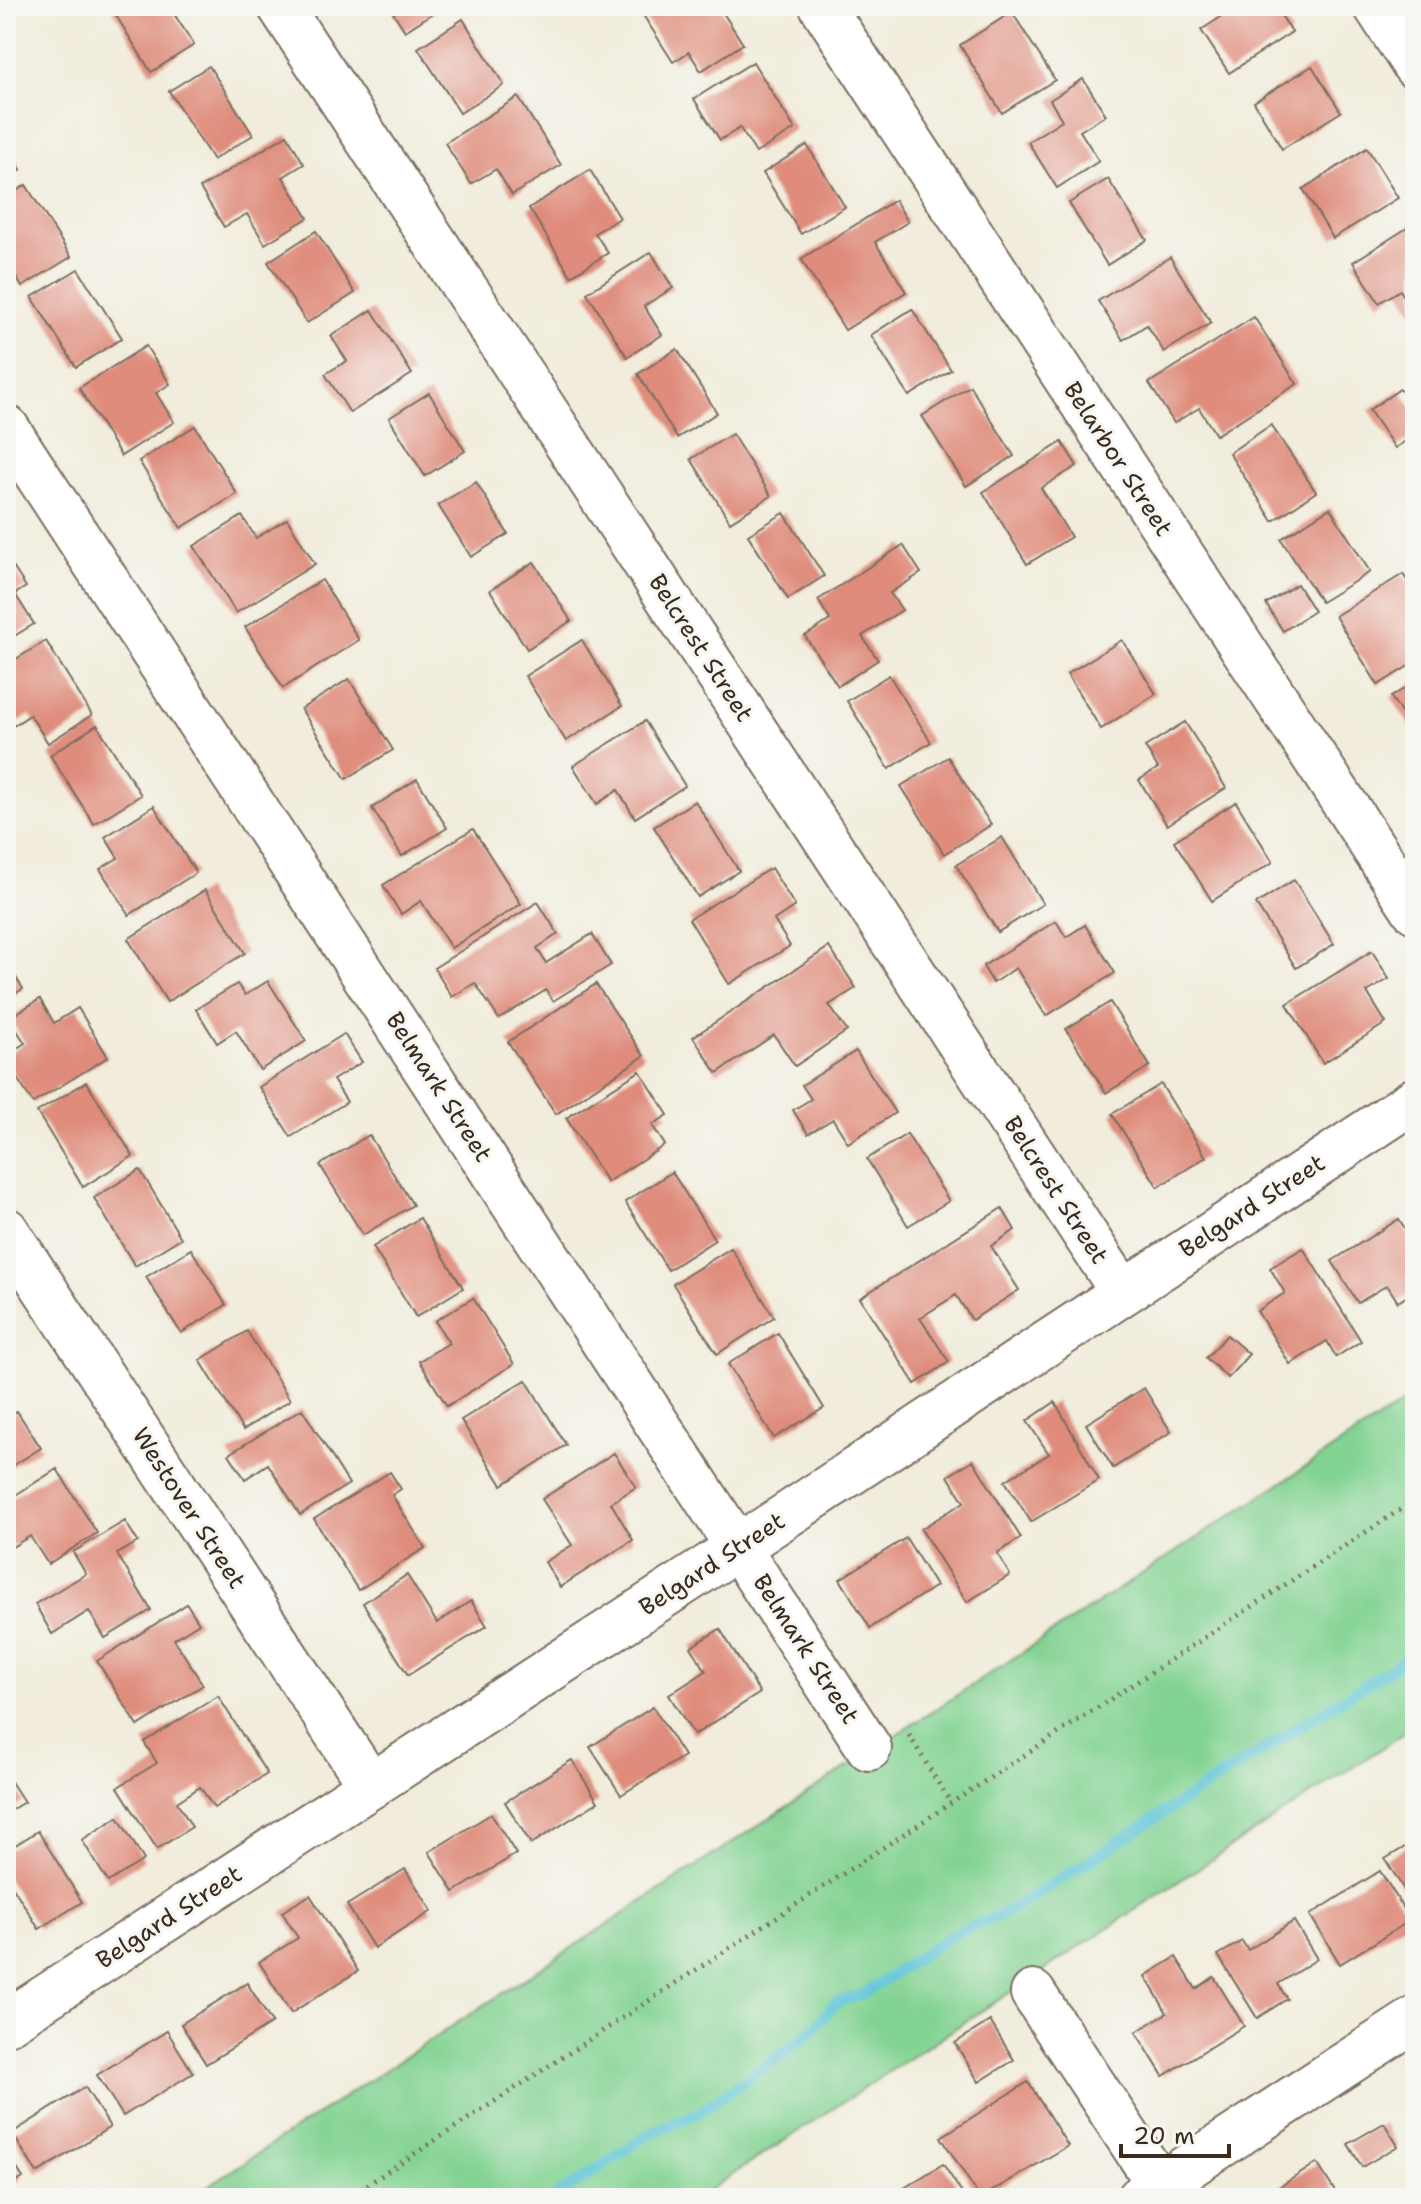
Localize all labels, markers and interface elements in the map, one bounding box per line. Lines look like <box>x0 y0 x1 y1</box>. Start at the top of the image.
street label: Belarbor Street <box>1056 376 1180 542</box>
street label: Belcrest Street <box>641 568 761 728</box>
street label: Belmark Street <box>379 1006 499 1168</box>
street label: Belcrest Street <box>996 1110 1116 1270</box>
street label: Belgard Street <box>1173 1147 1331 1265</box>
street label: Westover Street <box>125 1421 253 1595</box>
street label: Belgard Street <box>633 1505 791 1623</box>
street label: Belmark Street <box>746 1568 866 1730</box>
street label: Belgard Street <box>90 1858 248 1976</box>
scale bar <box>1121 2108 1229 2158</box>
text: 20 m <box>1133 2120 1195 2152</box>

